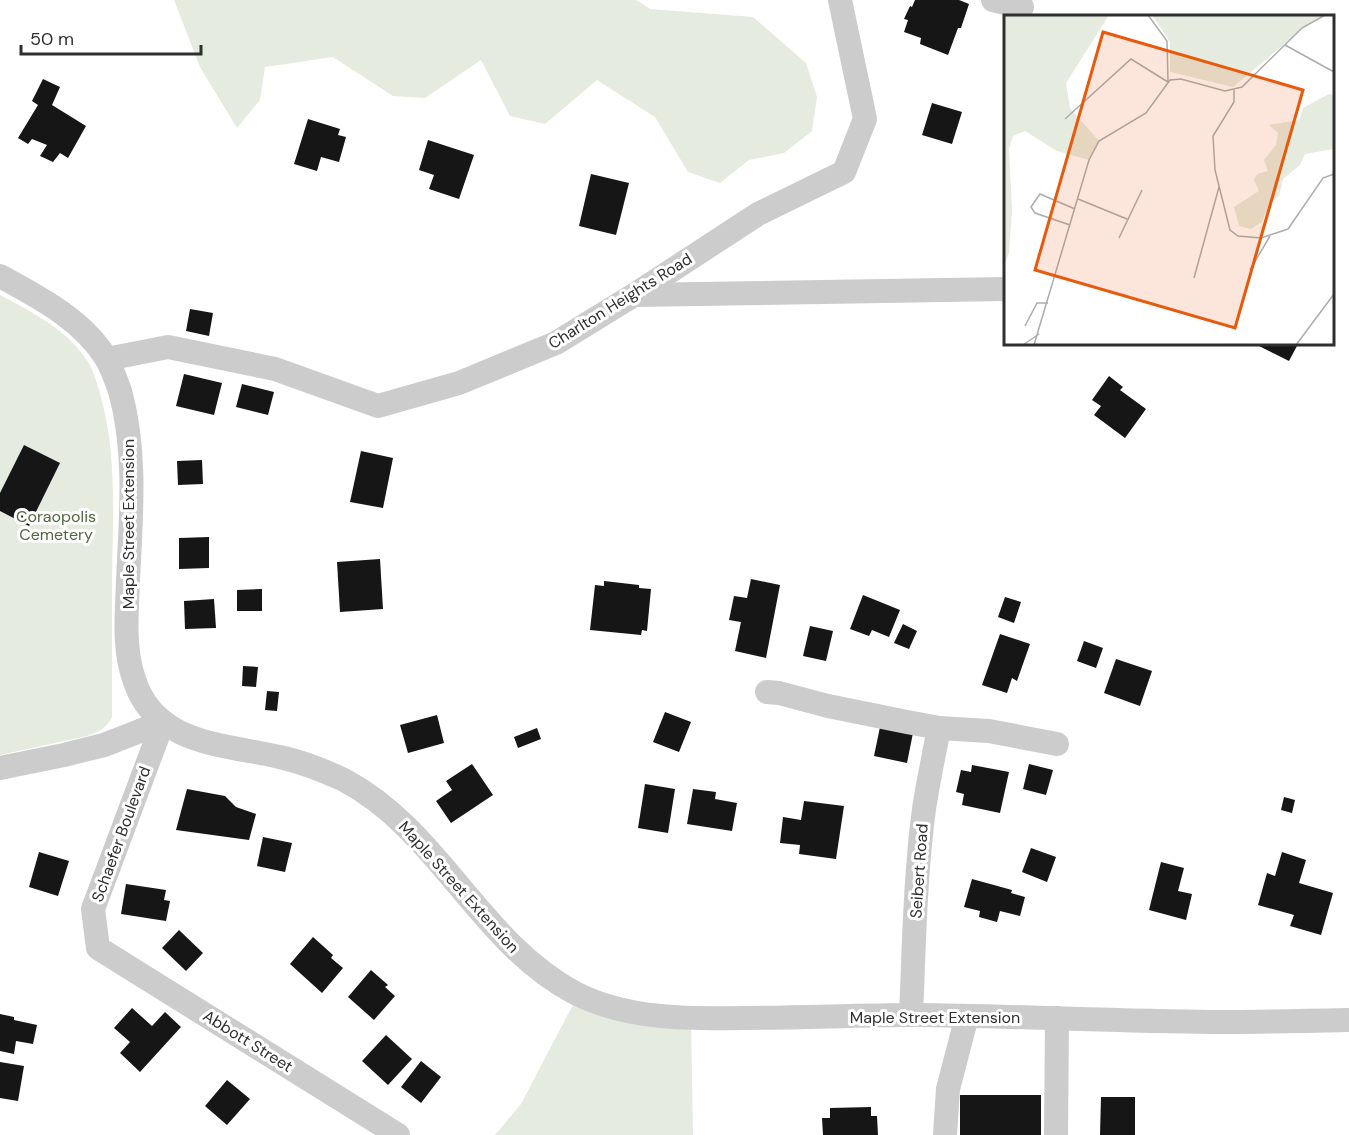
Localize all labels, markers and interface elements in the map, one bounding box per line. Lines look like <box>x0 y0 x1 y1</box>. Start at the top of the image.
inset map <box>1004 15 1334 345</box>
scale bar <box>21 18 201 56</box>
text: 50 m <box>30 27 74 51</box>
street label: Charlton Heights Road <box>544 248 696 354</box>
street label: Maple Street Extension <box>118 439 139 609</box>
park label: Coraopolis Cemetery <box>16 506 96 545</box>
street label: Schaefer Boulevard <box>87 763 155 905</box>
street label: Maple Street Extension <box>394 817 524 957</box>
street label: Seibert Road <box>905 823 933 919</box>
street label: Abbott Street <box>199 1005 297 1077</box>
street label: Maple Street Extension <box>850 1007 1020 1028</box>

